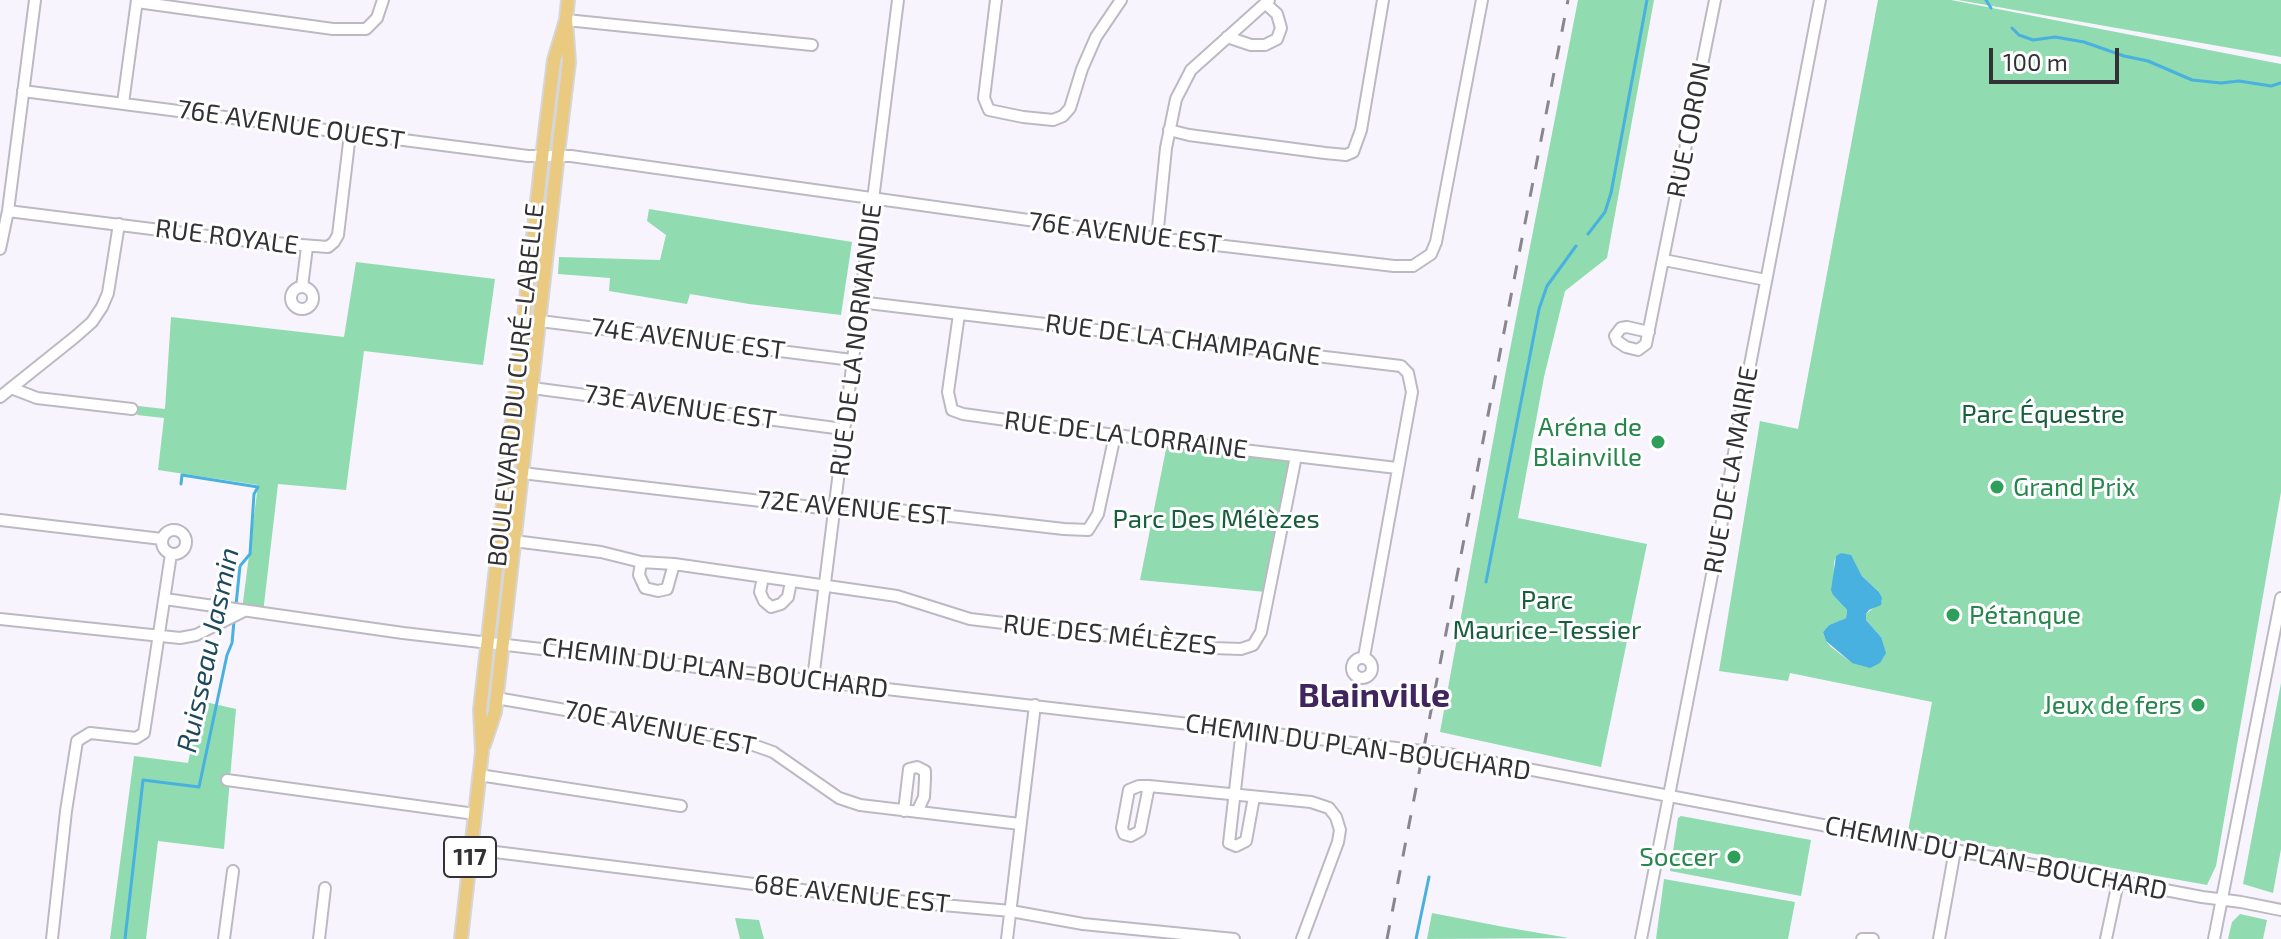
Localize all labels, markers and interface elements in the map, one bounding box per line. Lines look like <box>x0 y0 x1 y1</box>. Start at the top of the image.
scale bar <box>1993 32 2123 82</box>
text: 100 m <box>2003 47 2068 76</box>
street label: RUE CORON <box>1661 60 1717 200</box>
street label: 76E AVENUE OUEST <box>175 94 407 156</box>
street label: BOULEVARD DU CURÉ-LABELLE <box>481 202 551 568</box>
street label: RUE DE LA NORMANDIE <box>824 202 888 478</box>
street label: 76E AVENUE EST <box>1027 206 1223 260</box>
street label: RUE ROYALE <box>153 213 301 261</box>
street label: RUE DE LA CHAMPAGNE <box>1043 308 1323 372</box>
street label: 74E AVENUE EST <box>589 312 787 366</box>
street label: RUE DE LA MAIRIE <box>1697 364 1765 576</box>
street label: 73E AVENUE EST <box>582 378 778 436</box>
park label: Parc Équestre <box>1961 398 2125 430</box>
street label: RUE DE LA LORRAINE <box>1003 405 1249 465</box>
place label: Aréna de Blainville <box>1533 411 1642 472</box>
marker: Aréna de Blainville <box>1649 433 1667 451</box>
place label: Grand Prix <box>2013 471 2136 503</box>
marker: Grand Prix <box>1988 478 2006 496</box>
street label: 72E AVENUE EST <box>756 484 952 532</box>
park label: Parc Des Mélèzes <box>1112 503 1320 535</box>
water label: Ruisseau Jasmin <box>170 544 246 756</box>
park label: Parc Maurice-Tessier <box>1453 584 1641 646</box>
place label: Pétanque <box>1969 599 2081 631</box>
marker: Pétanque <box>1944 606 1962 624</box>
street label: RUE DES MÉLÈZES <box>1001 608 1219 662</box>
street label: CHEMIN DU PLAN-BOUCHARD <box>540 631 890 705</box>
district label: Blainville <box>1298 676 1450 716</box>
place label: Jeux de fers <box>2043 689 2182 721</box>
street label: 70E AVENUE EST <box>561 694 759 762</box>
marker: Jeux de fers <box>2189 696 2207 714</box>
street label: CHEMIN DU PLAN-BOUCHARD <box>1183 707 1533 787</box>
street label: CHEMIN DU PLAN-BOUCHARD <box>1822 809 2170 907</box>
road number: 117 <box>444 837 496 877</box>
place label: Soccer <box>1639 841 1718 873</box>
marker: Soccer <box>1725 848 1743 866</box>
street label: 68E AVENUE EST <box>752 868 952 920</box>

